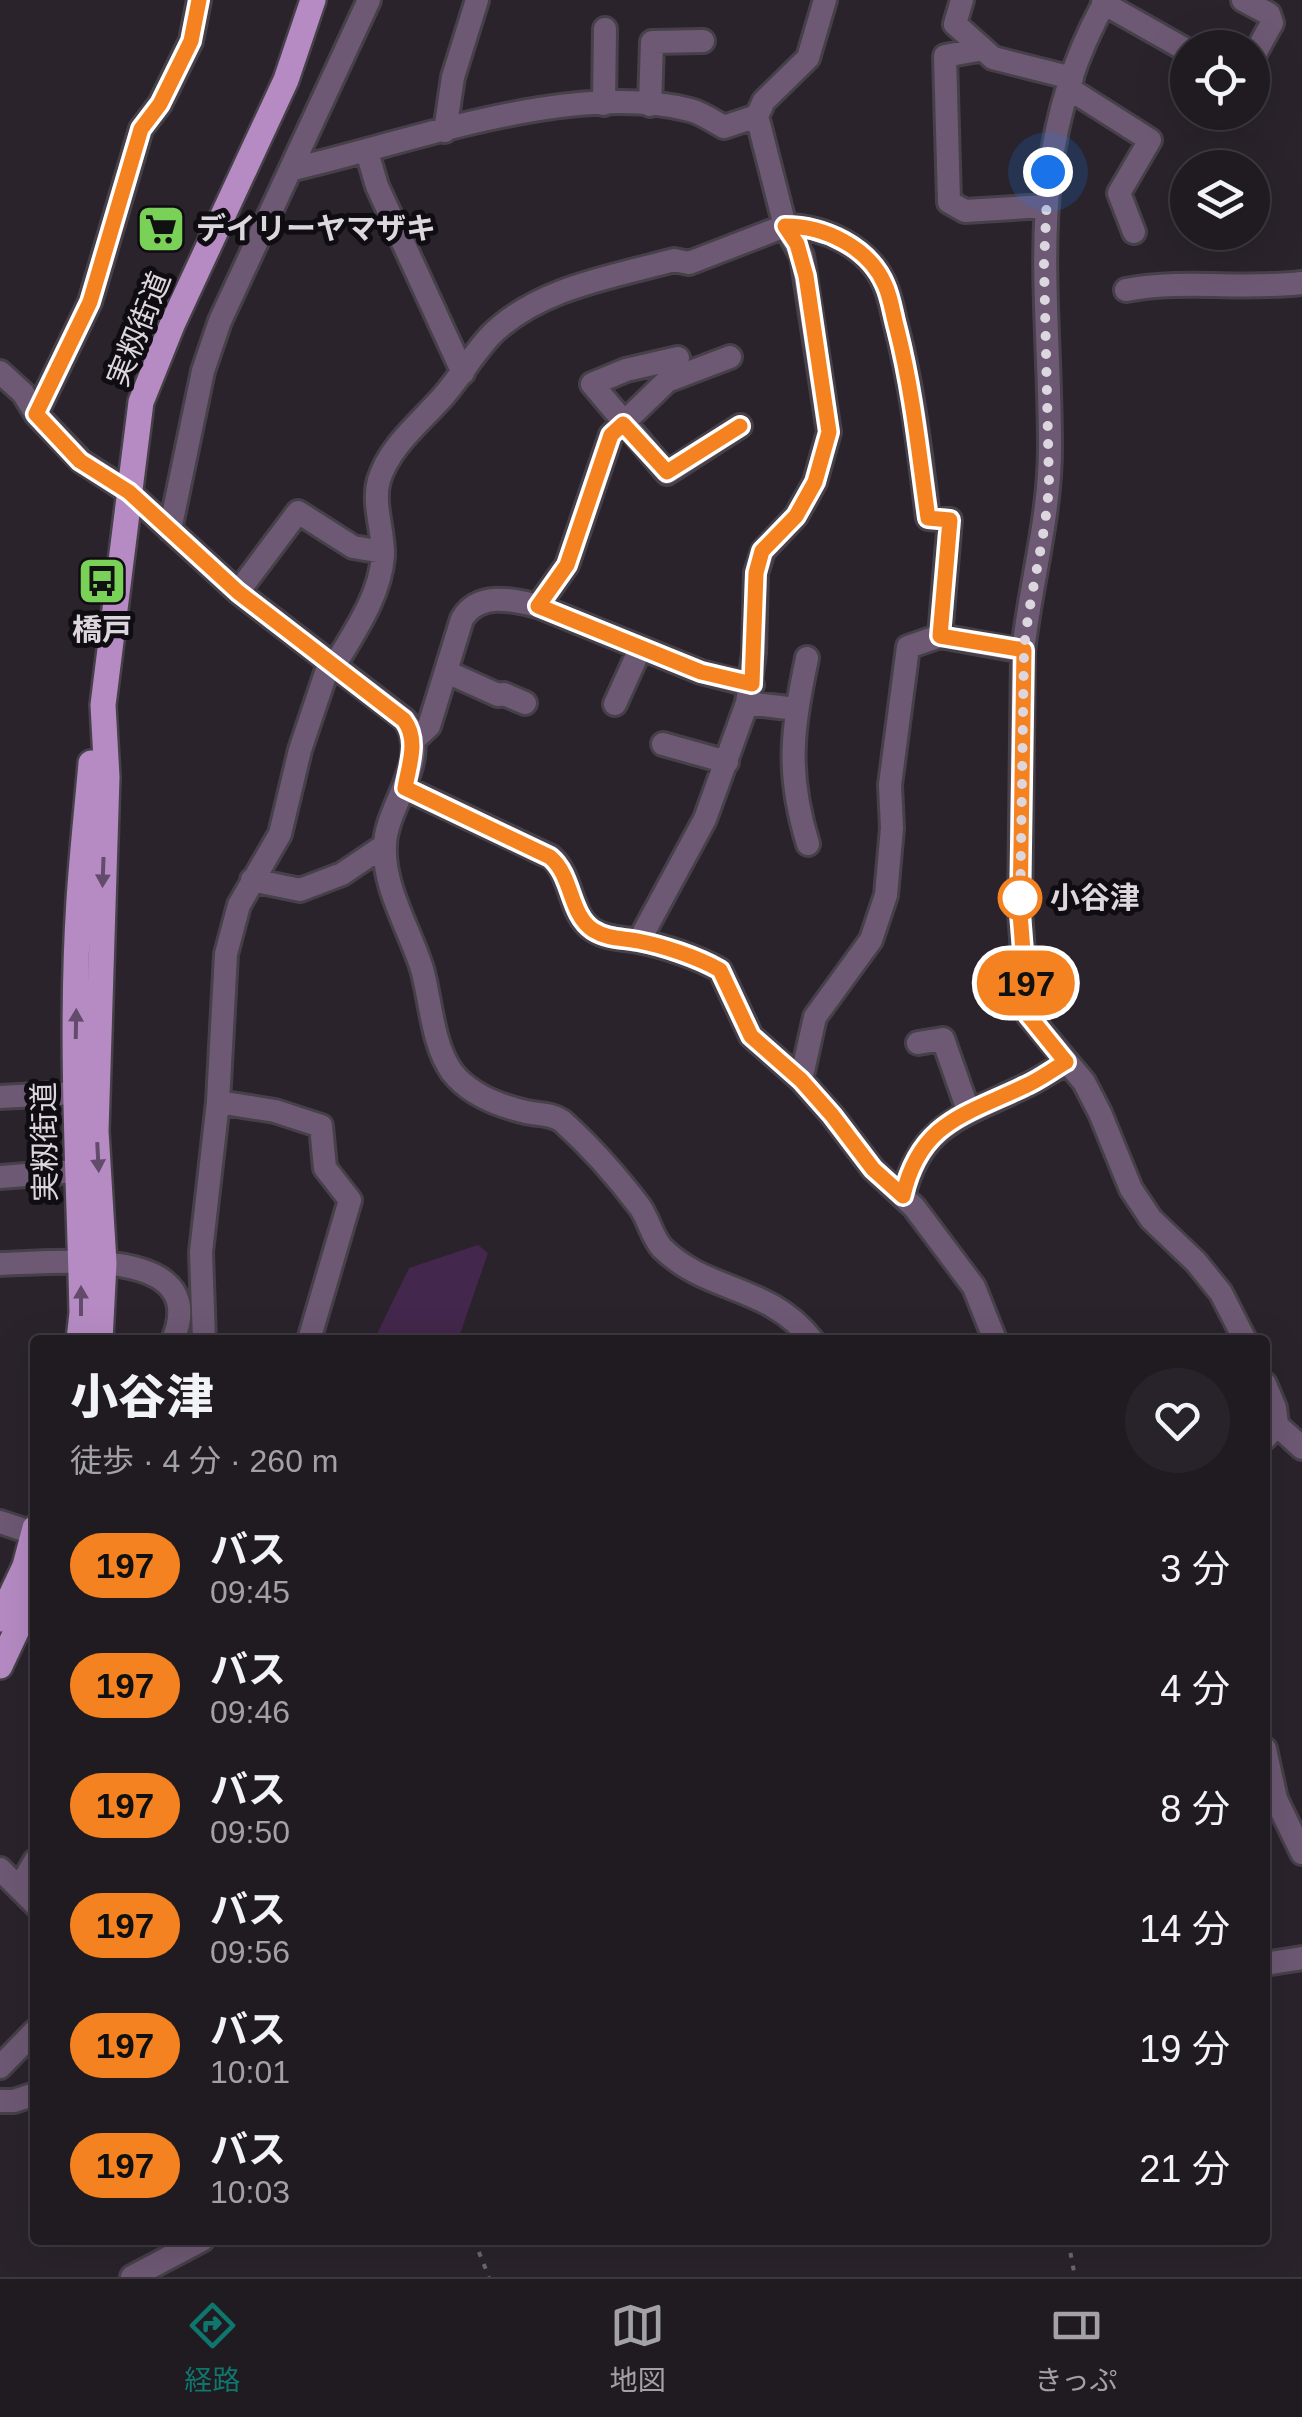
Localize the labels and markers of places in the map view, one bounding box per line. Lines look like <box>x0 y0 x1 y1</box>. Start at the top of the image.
supermarket icon: デイリーヤマザキ <box>135 203 187 255</box>
place label: デイリーヤマザキ <box>196 212 436 245</box>
bus stop icon: 橋戸 <box>76 555 128 607</box>
place label: 橋戸 <box>72 613 132 646</box>
marker: 小谷津 <box>999 877 1041 919</box>
place label: 小谷津 <box>1050 881 1140 914</box>

